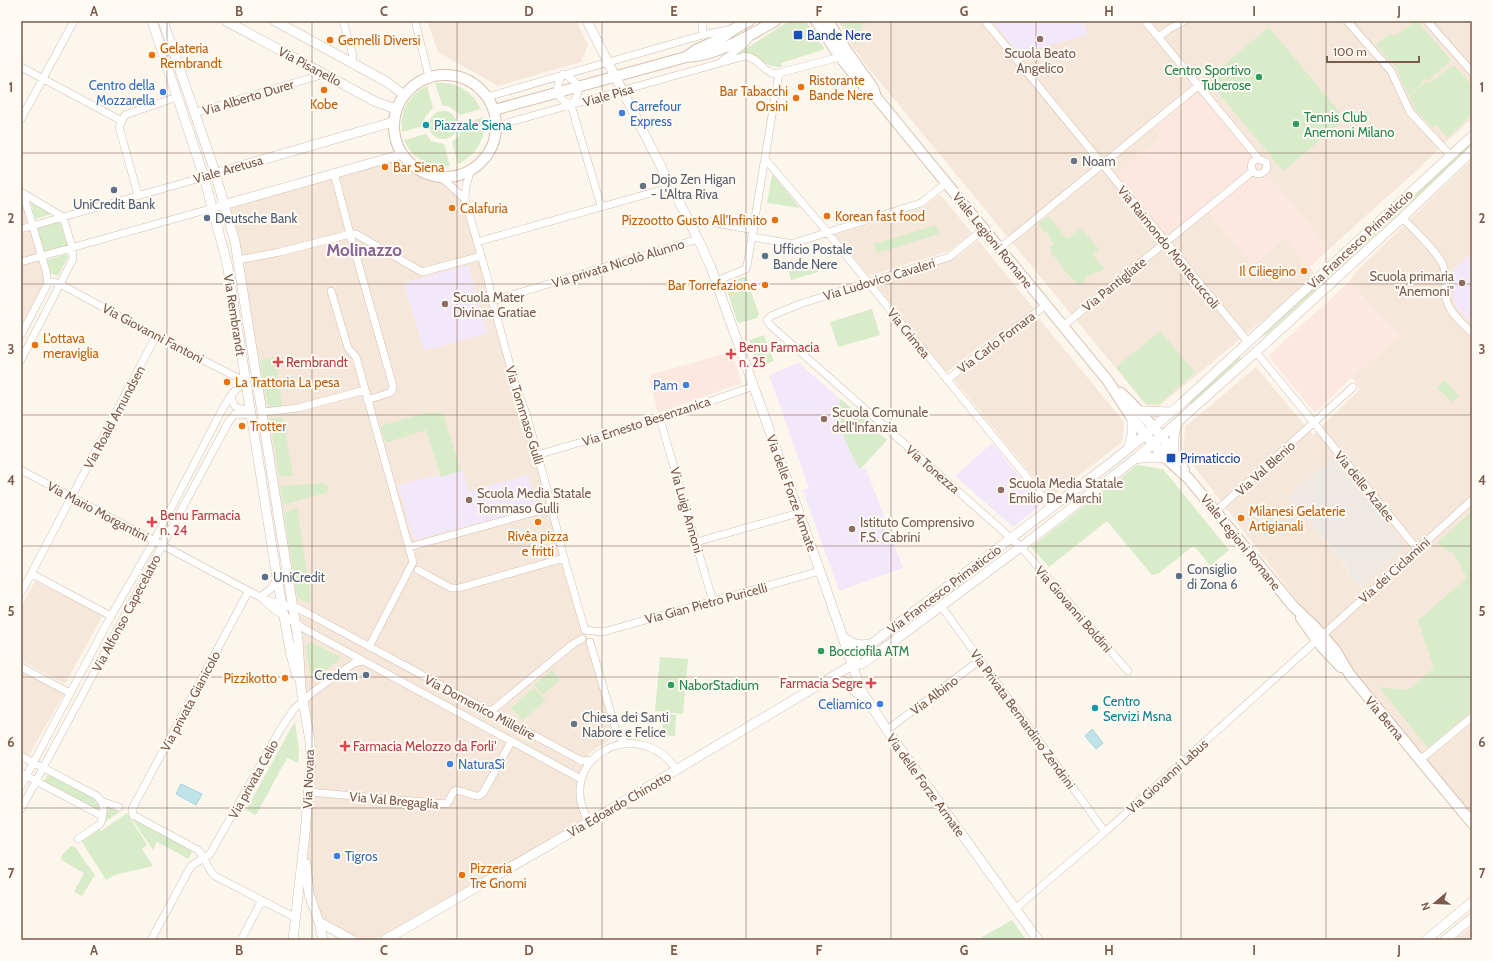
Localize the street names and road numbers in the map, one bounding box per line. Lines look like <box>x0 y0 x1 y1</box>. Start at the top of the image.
street label: Via Pisanello <box>276 43 344 89</box>
street label: Via Alberto Durer <box>200 75 296 118</box>
street label: Viale Pisa <box>581 80 636 110</box>
street label: Viale Aretusa <box>191 151 265 187</box>
street label: Via Raimondo Montecuccoli <box>1115 182 1223 312</box>
street label: Via Francesco Primaticcio <box>1304 186 1416 292</box>
street label: Viale Legioni Romane <box>949 189 1037 292</box>
street label: Via privata Nicolò Alunno <box>550 235 686 291</box>
street label: Via Pantigliate <box>1079 253 1149 315</box>
street label: Via Ludovico Cavaleri <box>821 254 937 304</box>
street label: Via Rembrandt <box>221 273 249 358</box>
street label: Via Giovanni Fantoni <box>100 300 206 366</box>
street label: Via Crimea <box>884 305 934 362</box>
street label: Via Carlo Fornara <box>954 307 1039 376</box>
street label: Via Roald Amundsen <box>80 363 148 471</box>
street label: Via Tommaso Gulli <box>502 364 548 466</box>
street label: Via Ernesto Besenzanica <box>580 393 713 449</box>
street label: Via delle Forze Armate <box>763 432 821 554</box>
street label: Via Val Blenio <box>1232 437 1298 499</box>
street label: Via Tonezza <box>903 441 964 497</box>
street label: Via delle Azalee <box>1332 447 1399 525</box>
street label: Via Luigi Annoni <box>667 465 707 555</box>
street label: Via Mario Morgantini <box>44 477 152 545</box>
street label: Viale Legioni Romane <box>1197 491 1285 594</box>
street label: Via dei Ciclamini <box>1355 534 1433 606</box>
street label: Via Francesco Primaticcio <box>884 541 1004 637</box>
street label: Via Alfonso Capecelatro <box>88 552 164 674</box>
street label: Via Giovanni Boldini <box>1032 562 1116 656</box>
street label: Via Gian Pietro Puricelli <box>643 579 769 627</box>
street label: Via Privata Bernardino Zendrini <box>967 646 1079 792</box>
street label: Via privata Gianicolo <box>157 648 223 754</box>
street label: Via Domenico Millelire <box>422 671 538 743</box>
street label: Via Albino <box>907 672 961 718</box>
street label: Via Berna <box>1362 693 1408 744</box>
street label: Via delle Forze Armate <box>883 730 969 840</box>
street label: Via Giovanni Labus <box>1123 735 1211 817</box>
street label: Via privata Celio <box>225 737 281 821</box>
street label: Via Novara <box>299 748 317 809</box>
street label: Via Edoardo Chinotto <box>564 768 674 840</box>
street label: Via Val Bregaglia <box>349 788 440 812</box>

